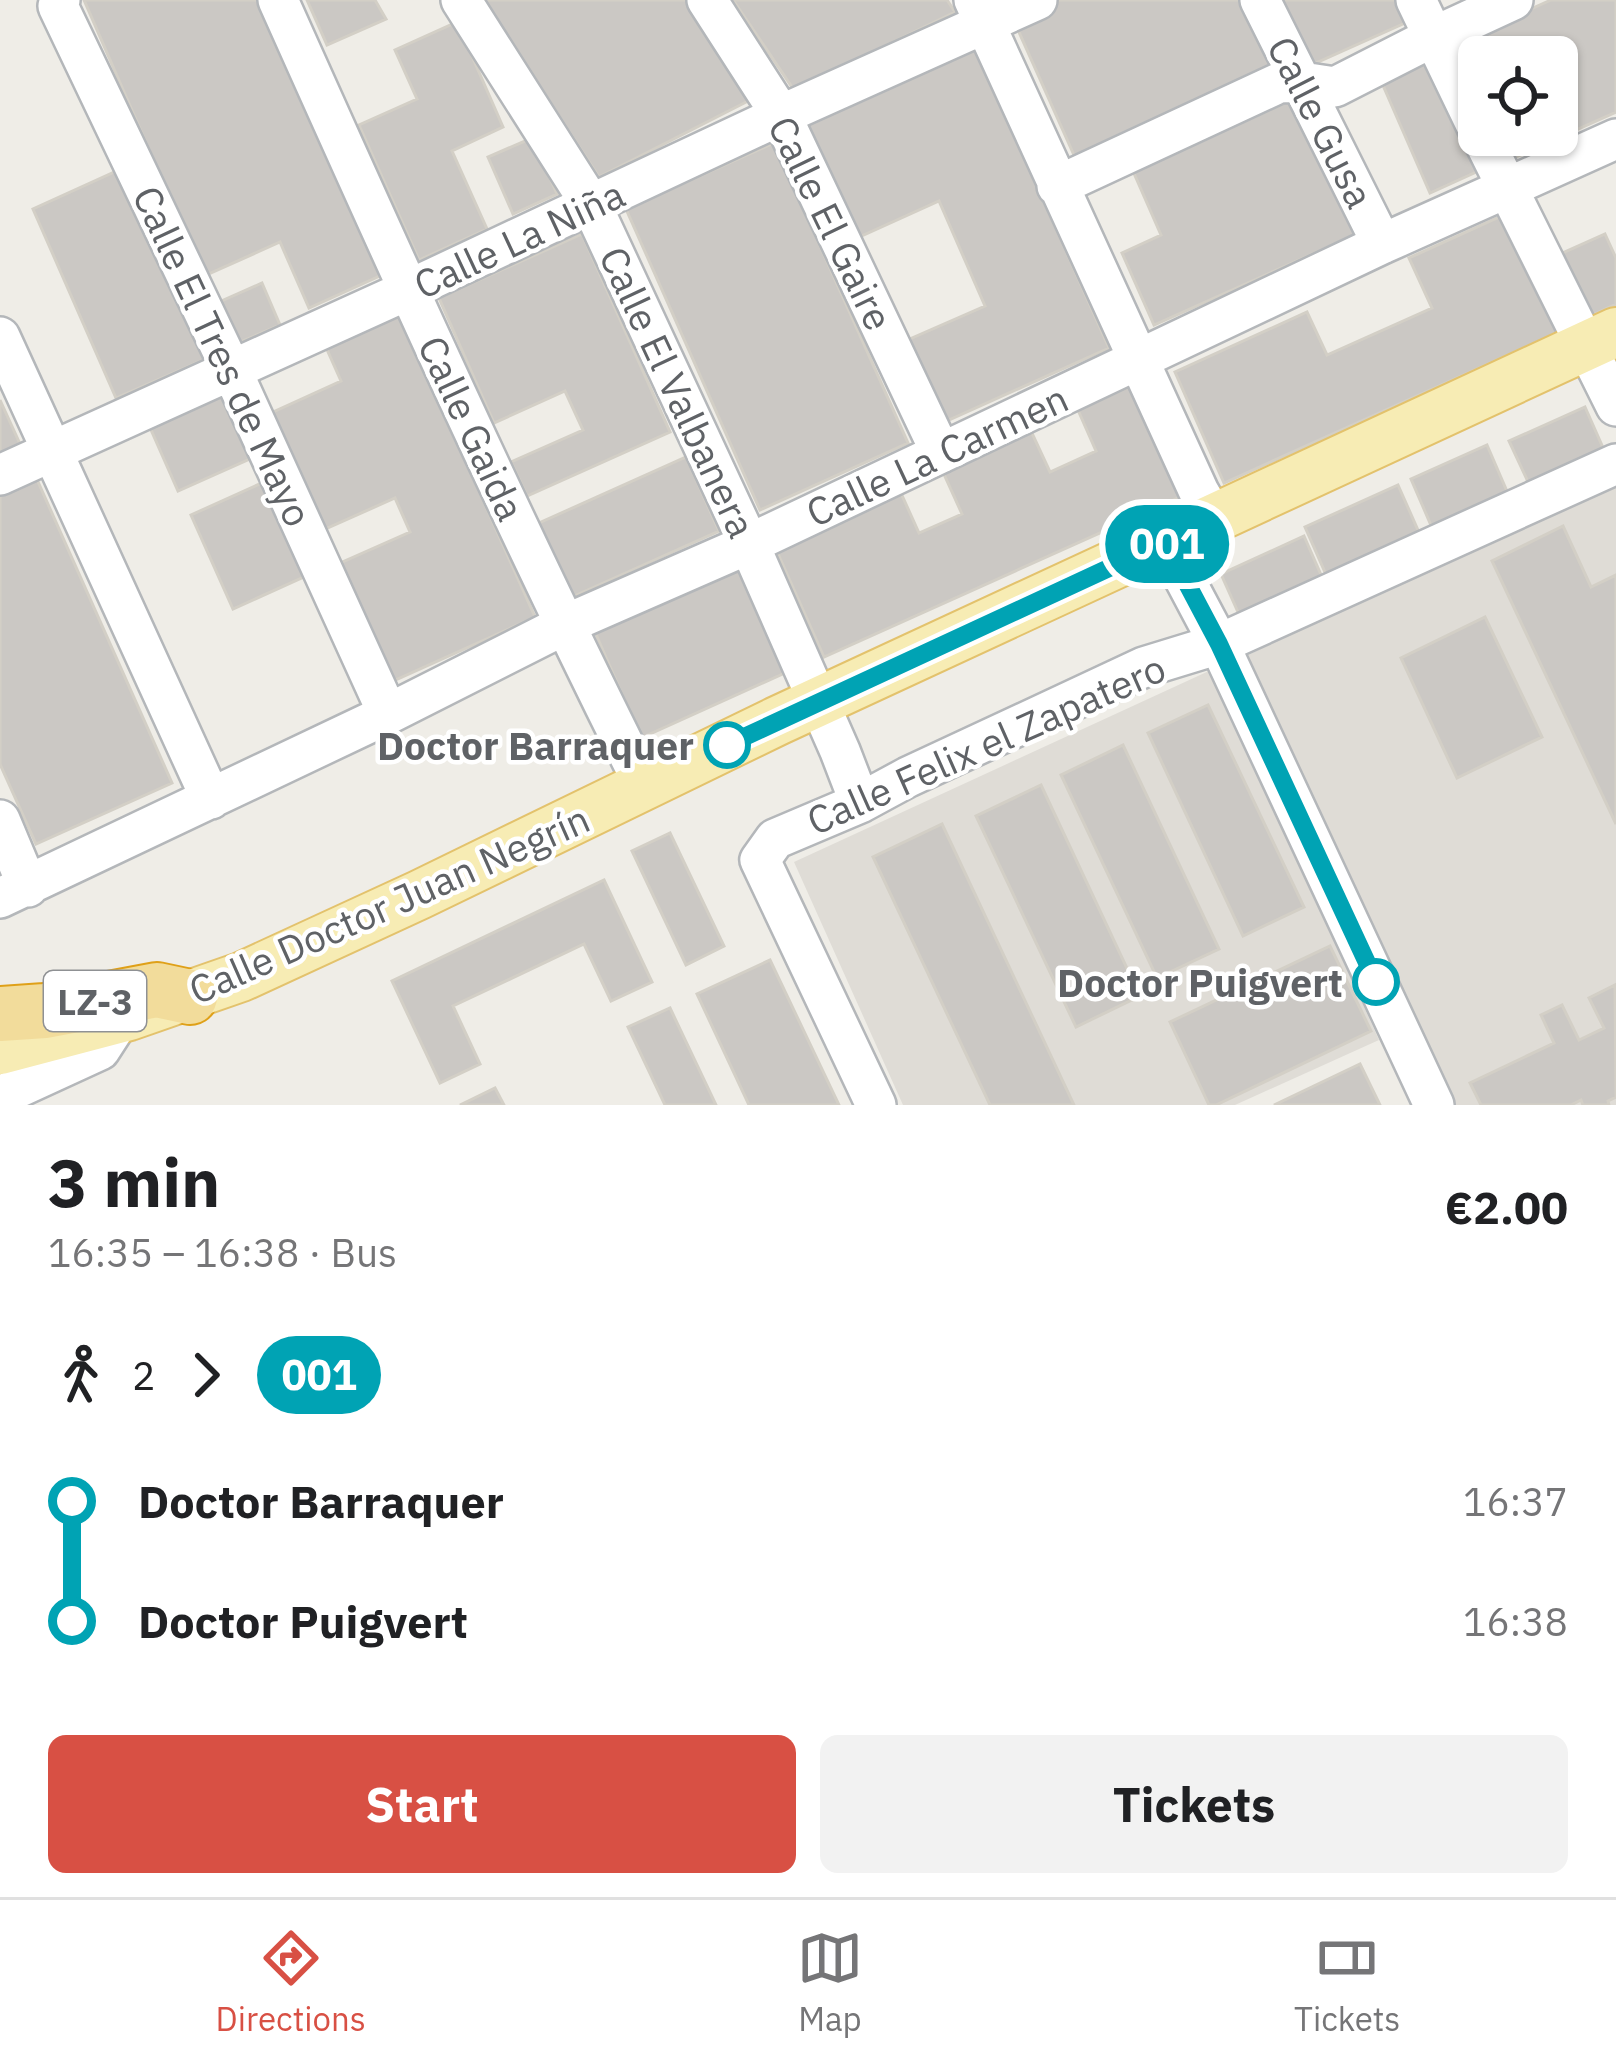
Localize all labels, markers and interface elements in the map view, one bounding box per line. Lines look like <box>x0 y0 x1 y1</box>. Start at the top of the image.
street label: Calle Gusa <box>1256 28 1386 216</box>
map controls <box>1458 36 1578 156</box>
button: locate <box>1458 36 1578 156</box>
street label: Calle El Gaire <box>757 107 905 339</box>
street label: Calle La Niña <box>406 168 632 310</box>
street label: Calle El Tres de Mayo <box>122 177 324 535</box>
street label: Calle El Valbanera <box>588 238 768 546</box>
street label: Calle Gaida <box>407 328 537 528</box>
street label: Calle La Carmen <box>798 372 1076 538</box>
line badge: 001 <box>1098 505 1236 583</box>
text: 001 <box>1129 516 1205 571</box>
street label: Calle Felix el Zapatero <box>799 642 1173 846</box>
place label: Doctor Barraquer <box>377 720 694 771</box>
marker: Doctor Barraquer <box>705 723 749 767</box>
street label: Calle Doctor Juan Negrín <box>181 793 597 1015</box>
place label: Doctor Puigvert <box>1057 957 1343 1008</box>
marker: Doctor Puigvert <box>1354 960 1398 1004</box>
road number: LZ-3 <box>44 971 146 1031</box>
text: 3 min <box>48 1139 220 1225</box>
text: €2.00 <box>1445 1178 1568 1236</box>
text: 16:35 – 16:38 · Bus <box>48 1227 397 1278</box>
icon: walk <box>48 1342 114 1408</box>
icon: forward <box>173 1342 239 1408</box>
text: 001 <box>281 1347 357 1402</box>
text: 2 <box>132 1350 155 1401</box>
text: Doctor Barraquer <box>138 1472 504 1530</box>
text: 16:37 <box>1463 1476 1568 1527</box>
text: Doctor Puigvert <box>138 1592 468 1650</box>
text: 16:38 <box>1463 1596 1568 1647</box>
button: Start <box>48 1735 796 1873</box>
button: Tickets <box>820 1735 1568 1873</box>
tab: Directions <box>216 1925 366 2040</box>
tab: Map <box>797 1925 863 2040</box>
tab: Tickets <box>1294 1925 1400 2040</box>

